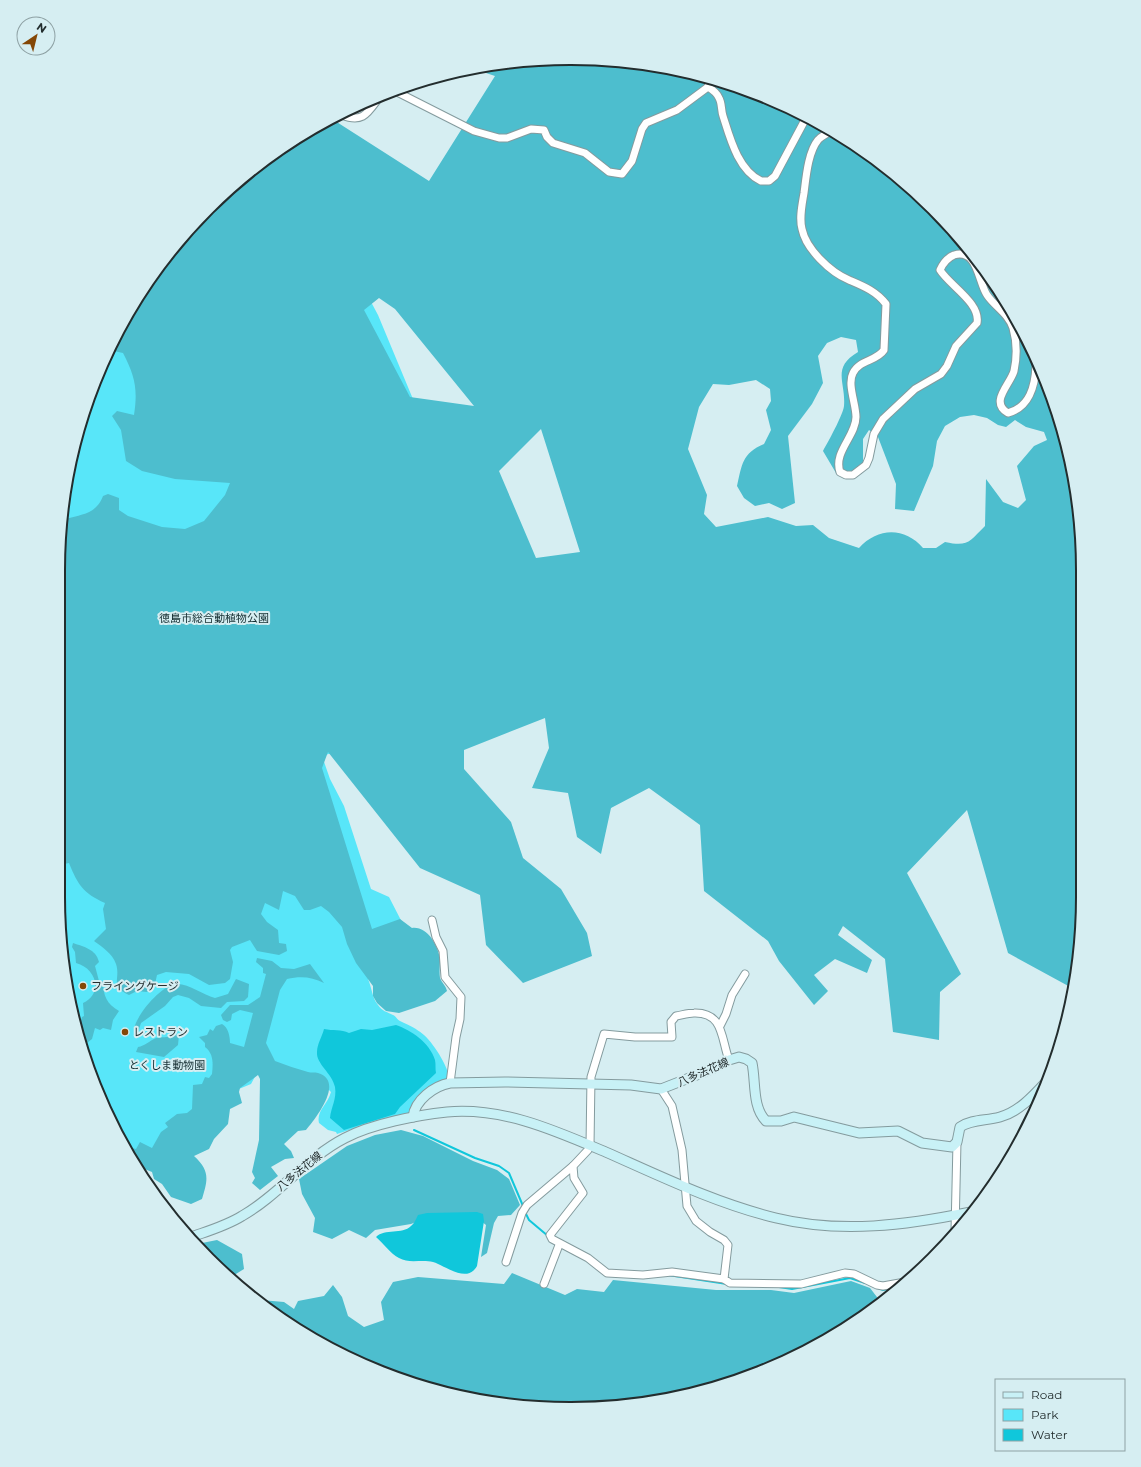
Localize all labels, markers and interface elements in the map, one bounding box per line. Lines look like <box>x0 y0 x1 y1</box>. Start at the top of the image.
north arrow <box>16 16 56 56</box>
text: N <box>34 20 49 36</box>
park label: 徳島市総合動植物公園 <box>159 611 269 625</box>
place label: フライングケージ <box>91 979 179 993</box>
marker: フライングケージ <box>78 981 88 991</box>
place label: レストラン <box>133 1025 188 1039</box>
marker: レストラン <box>120 1027 130 1037</box>
street label: 八多法花線 <box>675 1054 731 1090</box>
park label: とくしま動物園 <box>129 1058 205 1072</box>
street label: 八多法花線 <box>273 1148 325 1194</box>
legend <box>995 1379 1125 1451</box>
text: Road <box>1031 1387 1062 1402</box>
text: Park <box>1031 1407 1059 1422</box>
text: Water <box>1031 1427 1068 1442</box>

